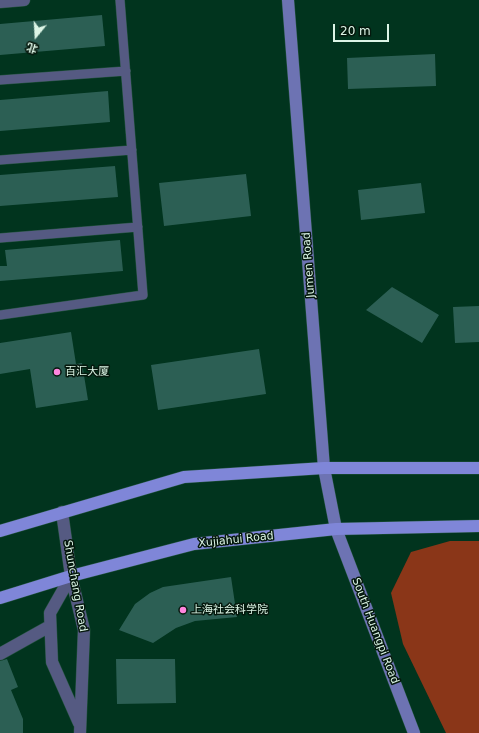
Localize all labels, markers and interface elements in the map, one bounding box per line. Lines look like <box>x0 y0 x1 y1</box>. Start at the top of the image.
north arrow <box>16 16 56 56</box>
scale bar <box>335 16 391 42</box>
text: 20 m <box>340 24 371 38</box>
text: 北 <box>25 40 39 56</box>
street label: Jumen Road <box>300 232 318 298</box>
place label: 百汇大厦 <box>65 365 109 379</box>
marker: 百汇大厦 <box>52 367 62 377</box>
street label: Xujiahui Road <box>198 529 274 551</box>
street label: Shunchang Road <box>60 539 90 633</box>
street label: South Huangpi Road <box>349 576 401 686</box>
place label: 上海社会科学院 <box>191 603 268 617</box>
marker: 上海社会科学院 <box>178 605 188 615</box>

